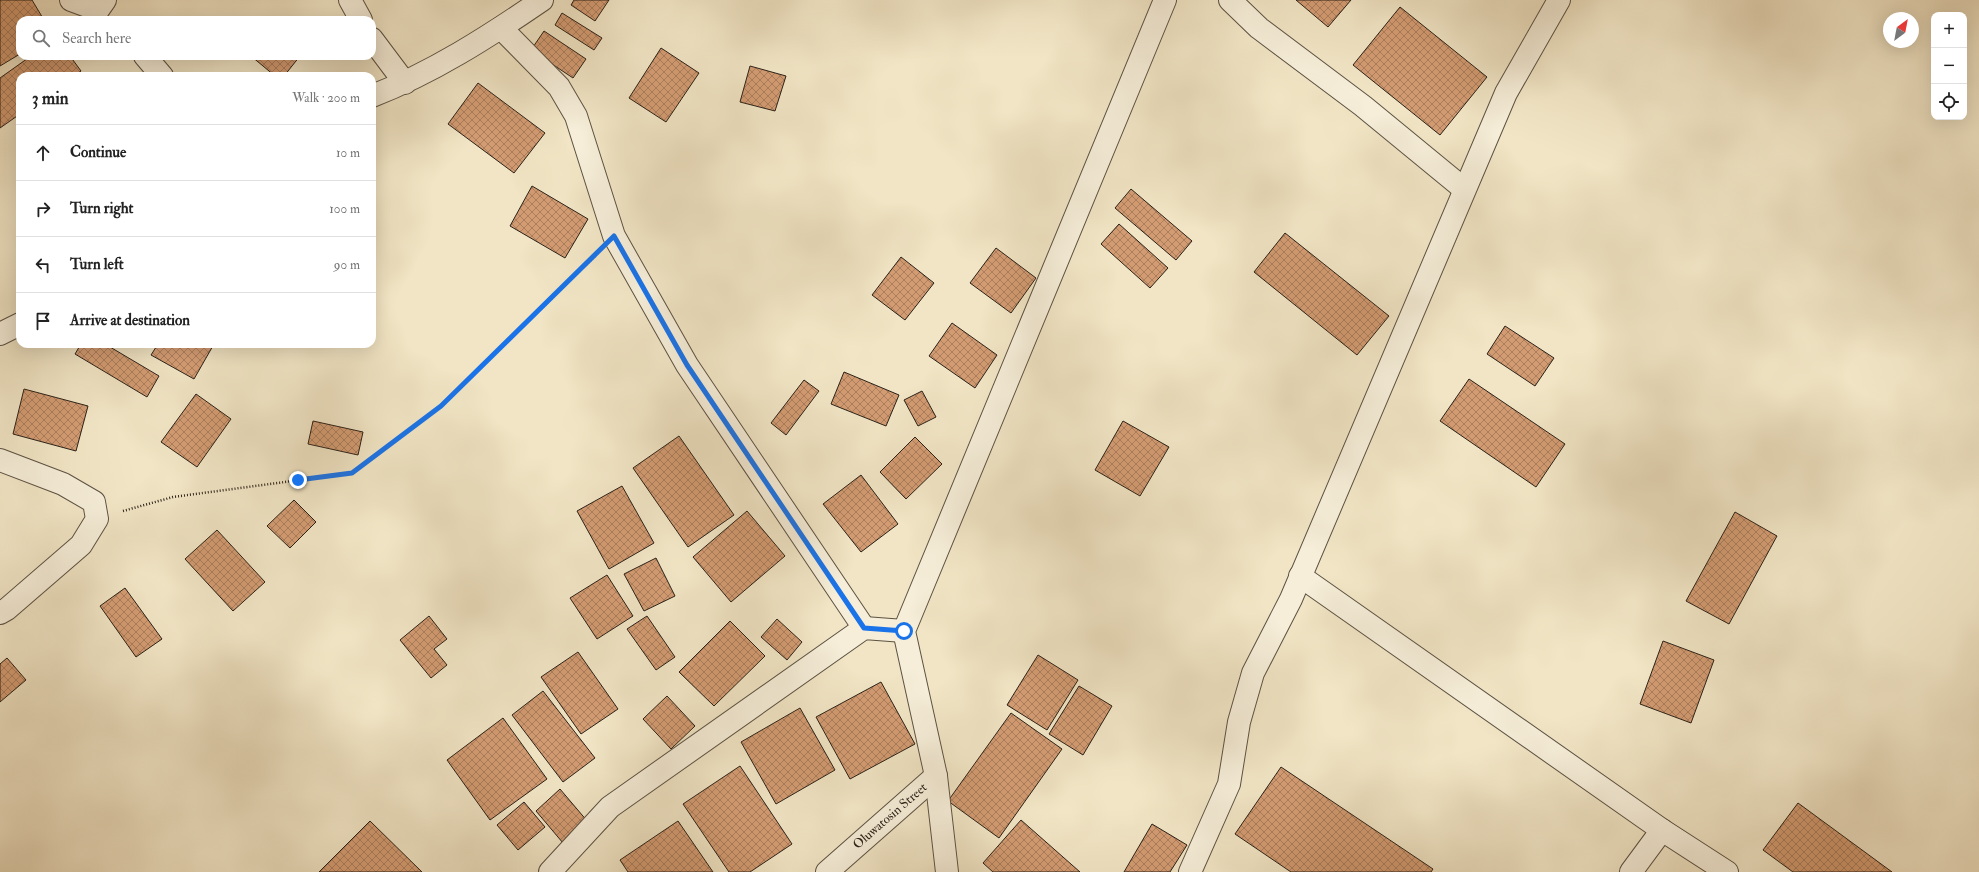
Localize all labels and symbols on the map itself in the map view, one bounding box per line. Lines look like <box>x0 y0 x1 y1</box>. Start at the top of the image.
north arrow <box>1883 12 1919 48</box>
route end <box>289 471 307 489</box>
route start <box>895 622 913 640</box>
street label: Oluwatosin Street <box>850 779 930 853</box>

